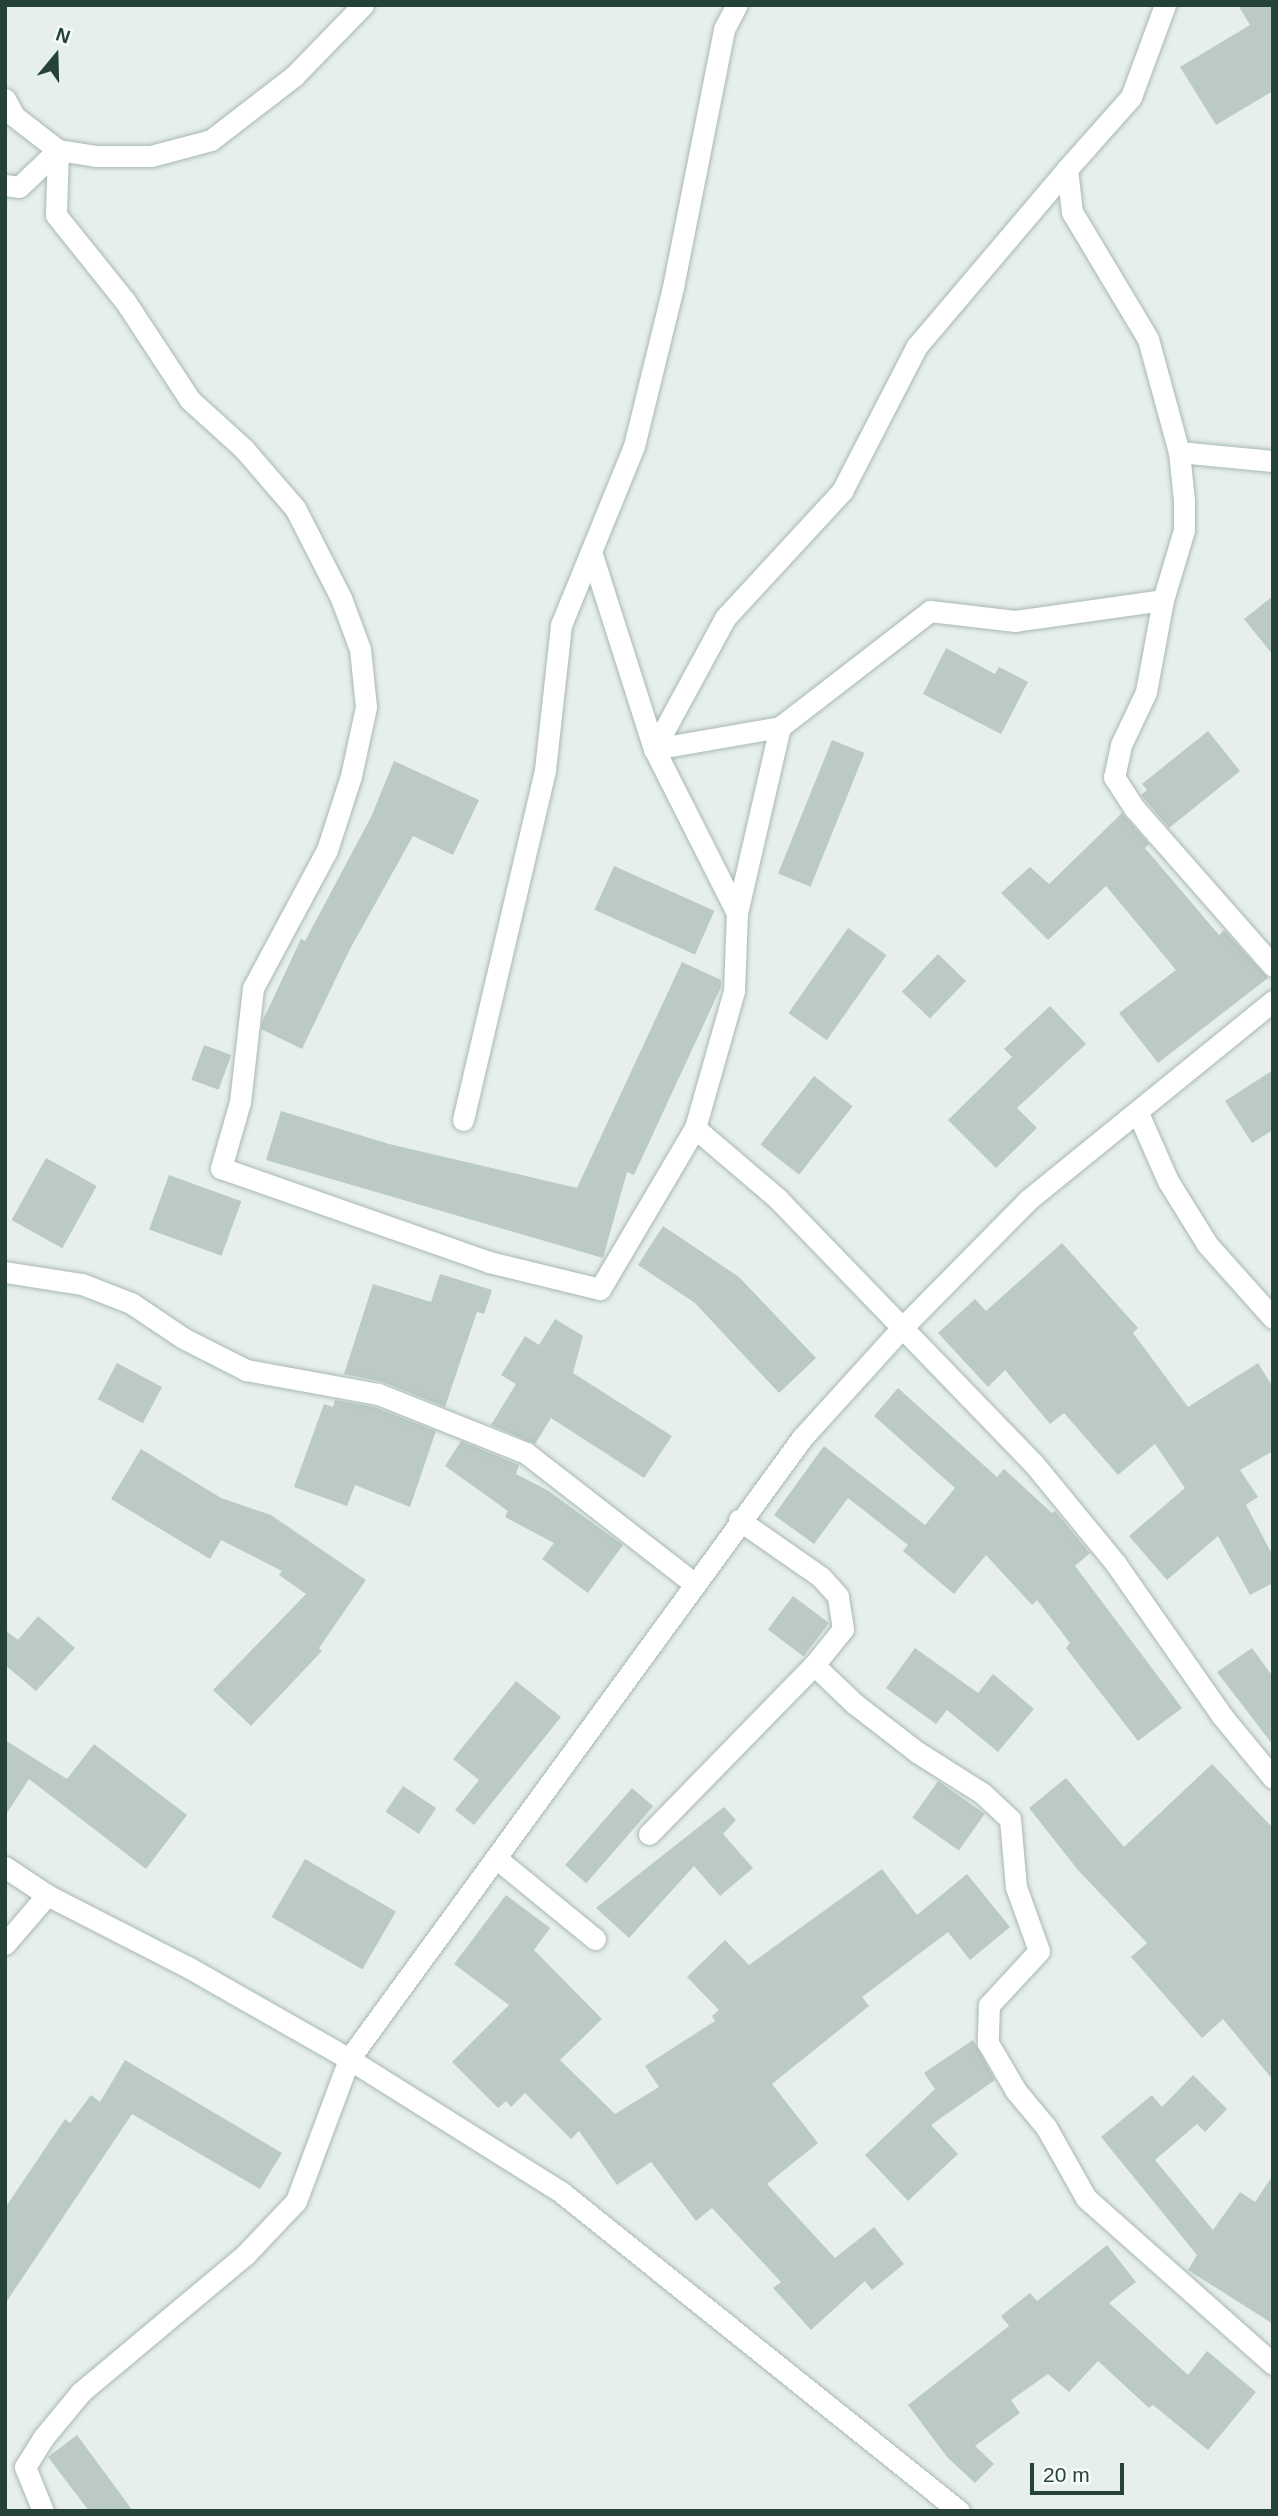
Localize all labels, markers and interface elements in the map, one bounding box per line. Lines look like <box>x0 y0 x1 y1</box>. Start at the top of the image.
north arrow <box>21 21 91 91</box>
text: N <box>53 24 73 48</box>
scale bar <box>1033 2450 1128 2494</box>
text: 20 m <box>1043 2463 1090 2486</box>

